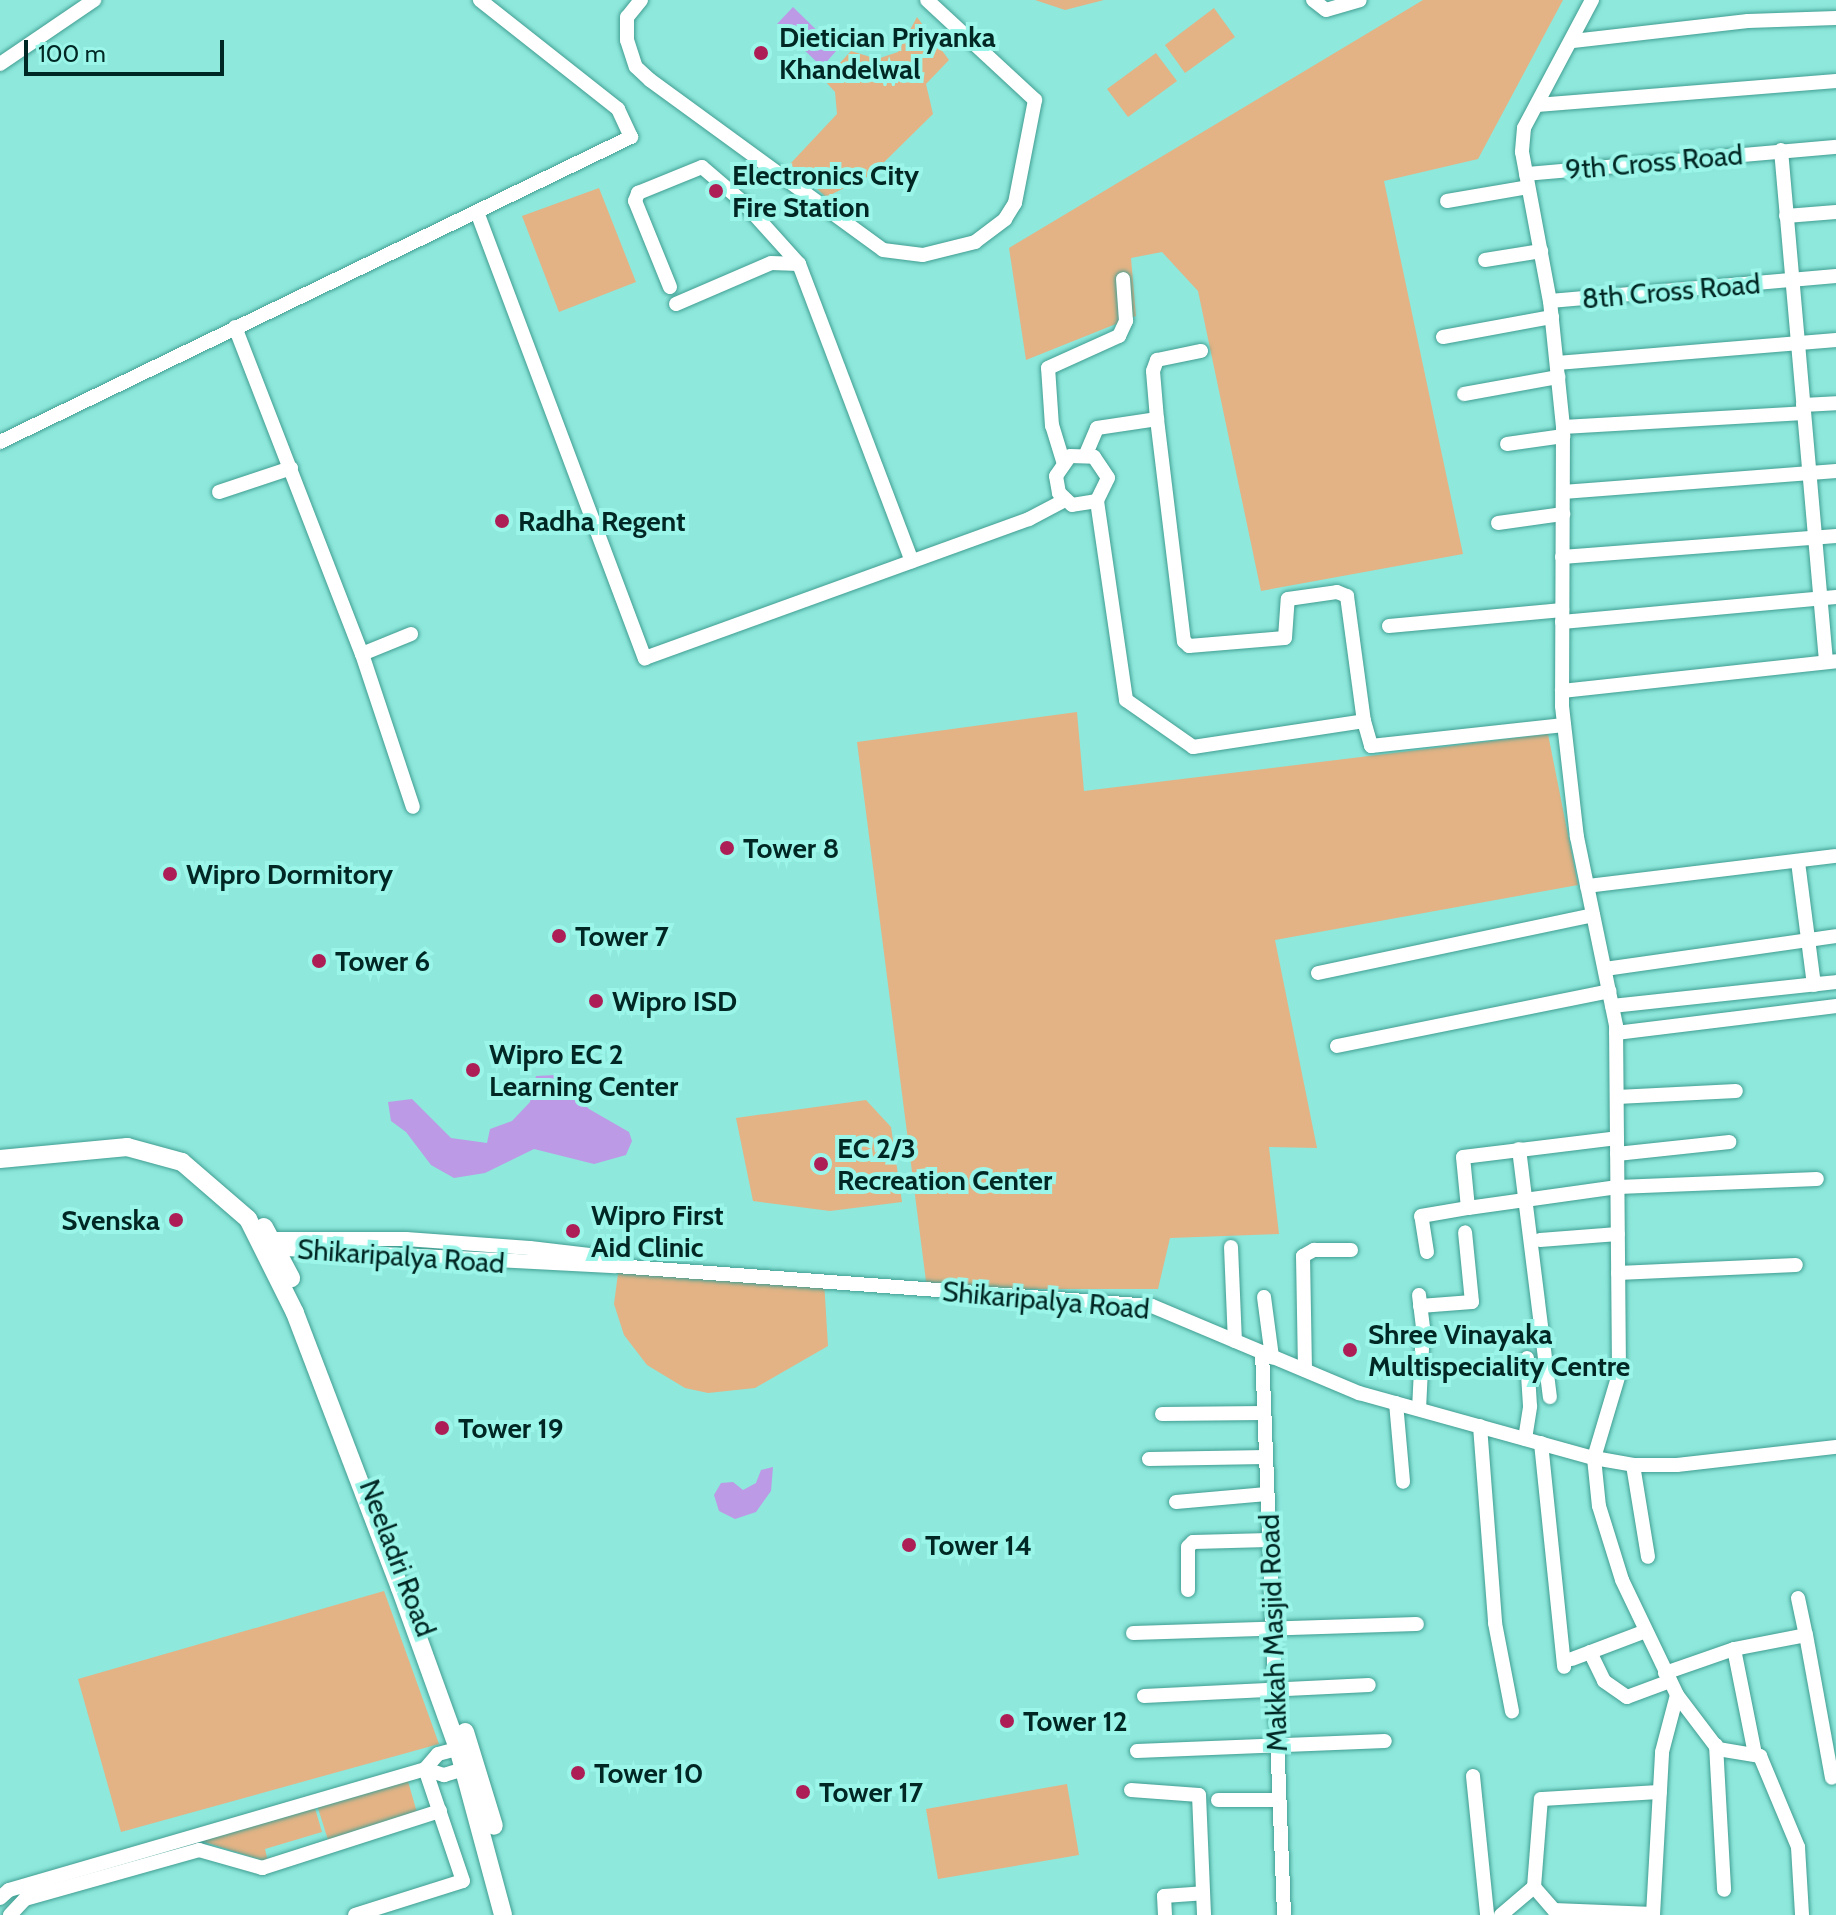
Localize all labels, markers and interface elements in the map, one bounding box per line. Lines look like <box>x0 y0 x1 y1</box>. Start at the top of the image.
place label: Dietician Priyanka Khandelwal <box>779 20 996 86</box>
scale bar <box>28 24 228 74</box>
text: 100 m <box>38 39 106 68</box>
marker: Dietician Priyanka Khandelwal <box>750 42 772 64</box>
street label: 9th Cross Road <box>1564 138 1744 186</box>
place label: Electronics City Fire Station <box>732 158 919 224</box>
marker: Electronics City Fire Station <box>707 182 725 200</box>
street label: 8th Cross Road <box>1580 266 1762 316</box>
place label: Radha Regent <box>518 504 686 538</box>
marker: Radha Regent <box>493 512 511 530</box>
place label: Tower 8 <box>743 831 839 865</box>
marker: Tower 8 <box>718 839 736 857</box>
place label: Wipro Dormitory <box>186 857 393 891</box>
marker: Wipro Dormitory <box>161 865 179 883</box>
place label: Tower 7 <box>575 919 669 953</box>
marker: Tower 7 <box>550 927 568 945</box>
place label: Tower 6 <box>335 944 430 978</box>
marker: Tower 6 <box>310 952 328 970</box>
place label: Wipro ISD <box>612 984 737 1018</box>
marker: Wipro ISD <box>587 992 605 1010</box>
place label: Wipro EC 2 Learning Center <box>489 1037 678 1103</box>
marker: Wipro EC 2 Learning Center <box>464 1061 482 1079</box>
place label: EC 2/3 Recreation Center <box>837 1131 1052 1197</box>
marker: EC 2/3 Recreation Center <box>812 1155 830 1173</box>
place label: Wipro First Aid Clinic <box>591 1198 724 1264</box>
place label: Svenska <box>61 1203 160 1237</box>
marker: Svenska <box>167 1211 185 1229</box>
marker: Wipro First Aid Clinic <box>562 1220 584 1242</box>
street label: Shikaripalya Road <box>296 1232 506 1280</box>
street label: Shikaripalya Road <box>941 1274 1151 1326</box>
place label: Shree Vinayaka Multispeciality Centre <box>1368 1317 1630 1383</box>
marker: Shree Vinayaka Multispeciality Centre <box>1339 1339 1361 1361</box>
place label: Tower 19 <box>458 1411 563 1445</box>
marker: Tower 19 <box>433 1419 451 1437</box>
street label: Neeladri Road <box>353 1475 443 1641</box>
street label: Makkah Masjid Road <box>1252 1514 1294 1752</box>
place label: Tower 14 <box>925 1528 1032 1562</box>
marker: Tower 14 <box>900 1536 918 1554</box>
place label: Tower 12 <box>1023 1704 1128 1738</box>
marker: Tower 12 <box>998 1712 1016 1730</box>
place label: Tower 10 <box>594 1756 703 1790</box>
marker: Tower 10 <box>569 1764 587 1782</box>
place label: Tower 17 <box>819 1775 923 1809</box>
marker: Tower 17 <box>794 1783 812 1801</box>

